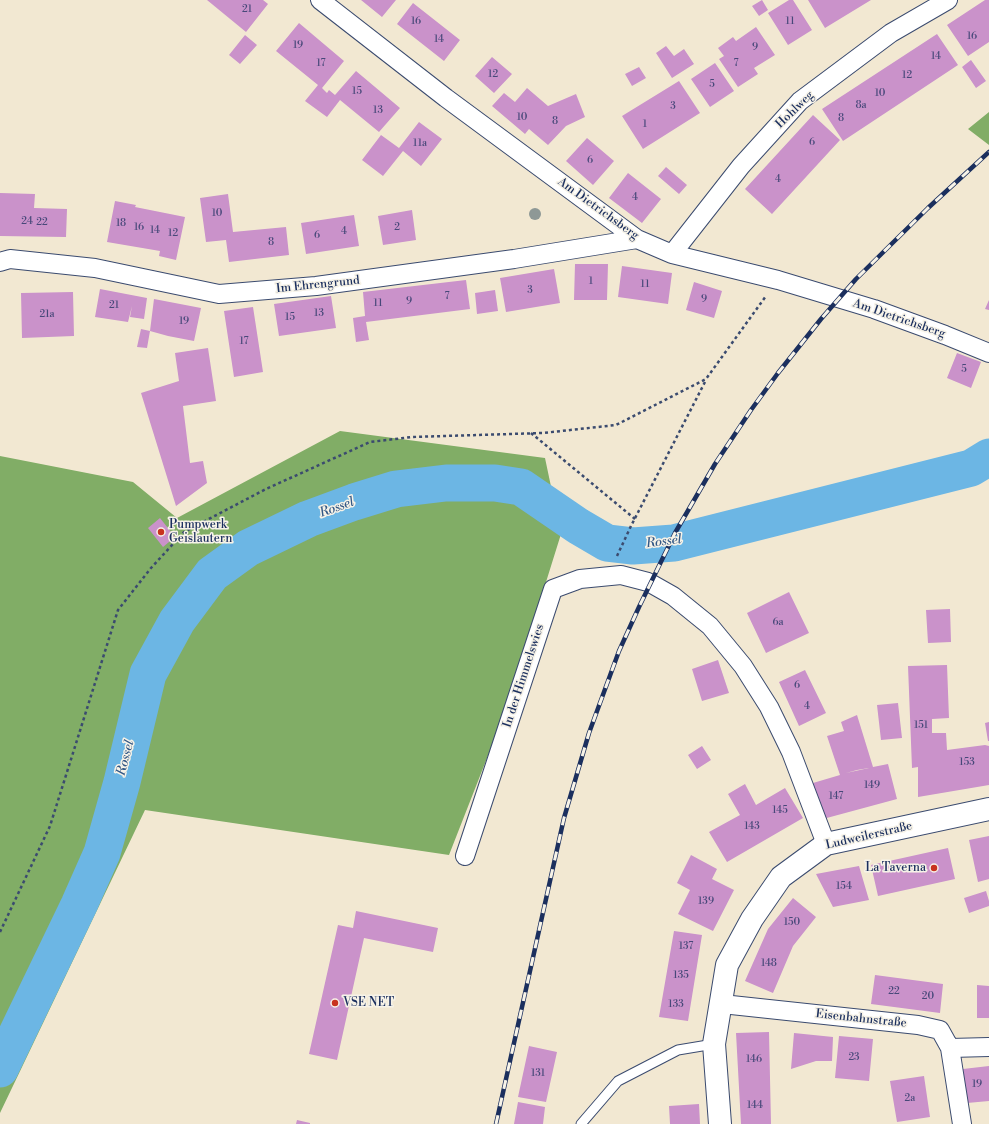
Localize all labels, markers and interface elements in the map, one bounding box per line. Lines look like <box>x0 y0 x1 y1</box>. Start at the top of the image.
house number: 21 <box>242 4 252 16</box>
house number: 16 <box>411 16 421 28</box>
house number: 11 <box>786 16 794 28</box>
house number: 16 <box>967 31 977 43</box>
house number: 14 <box>434 34 444 46</box>
house number: 19 <box>293 40 303 52</box>
house number: 9 <box>752 42 758 54</box>
house number: 14 <box>931 51 941 63</box>
house number: 17 <box>317 58 325 70</box>
house number: 7 <box>733 58 739 70</box>
house number: 12 <box>488 69 498 81</box>
house number: 12 <box>902 70 912 82</box>
house number: 5 <box>709 79 715 91</box>
house number: 15 <box>352 86 362 98</box>
street label: Hohlweg <box>773 88 817 132</box>
house number: 10 <box>875 88 885 100</box>
house number: 8a <box>855 100 867 112</box>
house number: 3 <box>670 101 676 113</box>
house number: 13 <box>373 105 383 117</box>
house number: 10 <box>517 112 527 124</box>
house number: 8 <box>838 113 844 125</box>
house number: 8 <box>552 116 558 128</box>
house number: 1 <box>643 119 647 131</box>
house number: 6 <box>809 137 815 149</box>
house number: 11a <box>413 138 427 150</box>
house number: 6 <box>587 155 593 167</box>
house number: 4 <box>775 174 781 186</box>
street label: Am Dietrichsberg <box>555 175 641 243</box>
house number: 4 <box>632 192 638 204</box>
house number: 10 <box>212 208 222 220</box>
house number: 24 <box>21 216 33 228</box>
house number: 22 <box>36 217 48 229</box>
house number: 18 <box>116 218 126 230</box>
house number: 16 <box>134 222 144 234</box>
house number: 2 <box>394 222 400 234</box>
house number: 14 <box>150 225 160 237</box>
house number: 4 <box>341 226 347 238</box>
house number: 12 <box>168 228 178 240</box>
house number: 6 <box>314 230 320 242</box>
house number: 8 <box>268 237 274 249</box>
street label: Im Ehrengrund <box>275 273 361 297</box>
house number: 1 <box>589 276 593 288</box>
house number: 11 <box>641 279 649 291</box>
house number: 3 <box>527 285 533 297</box>
house number: 7 <box>444 291 450 303</box>
house number: 9 <box>701 294 707 306</box>
house number: 9 <box>406 296 412 308</box>
street label: Am Dietrichsberg <box>851 296 947 342</box>
house number: 11 <box>374 298 382 310</box>
house number: 21 <box>109 300 119 312</box>
house number: 13 <box>314 308 324 320</box>
house number: 21a <box>39 309 55 321</box>
house number: 15 <box>285 312 295 324</box>
house number: 19 <box>179 316 189 328</box>
house number: 17 <box>240 336 248 348</box>
house number: 5 <box>961 364 967 376</box>
water label: Rossel <box>317 495 357 521</box>
place label: Pumpwerk Geislautern <box>169 518 232 546</box>
marker: Pumpwerk Geislautern <box>156 527 166 537</box>
water label: Rossel <box>645 532 683 552</box>
house number: 6a <box>772 617 784 629</box>
street label: In der Himmelswies <box>500 622 548 730</box>
house number: 6 <box>794 680 800 692</box>
house number: 4 <box>804 701 810 713</box>
house number: 151 <box>914 720 928 732</box>
water label: Rossel <box>114 739 138 777</box>
house number: 153 <box>959 757 975 769</box>
house number: 149 <box>864 780 880 792</box>
house number: 147 <box>829 791 843 803</box>
house number: 145 <box>772 805 788 817</box>
street label: Ludweilerstraße <box>824 819 914 853</box>
house number: 143 <box>744 821 760 833</box>
place label: La Taverna <box>865 861 926 875</box>
marker: La Taverna <box>929 863 939 873</box>
house number: 154 <box>836 881 852 893</box>
house number: 139 <box>698 896 714 908</box>
house number: 150 <box>784 917 800 929</box>
house number: 137 <box>679 941 693 953</box>
house number: 148 <box>761 958 777 970</box>
house number: 135 <box>673 970 689 982</box>
house number: 22 <box>888 986 900 998</box>
house number: 20 <box>922 991 934 1003</box>
place label: VSE NET <box>343 996 394 1010</box>
marker: VSE NET <box>330 998 340 1008</box>
house number: 133 <box>668 999 684 1011</box>
street label: Eisenbahnstraße <box>815 1007 907 1031</box>
house number: 23 <box>848 1052 860 1064</box>
house number: 146 <box>746 1054 762 1066</box>
house number: 131 <box>531 1068 545 1080</box>
house number: 19 <box>972 1079 982 1091</box>
house number: 2a <box>905 1093 915 1105</box>
house number: 144 <box>747 1100 763 1112</box>

